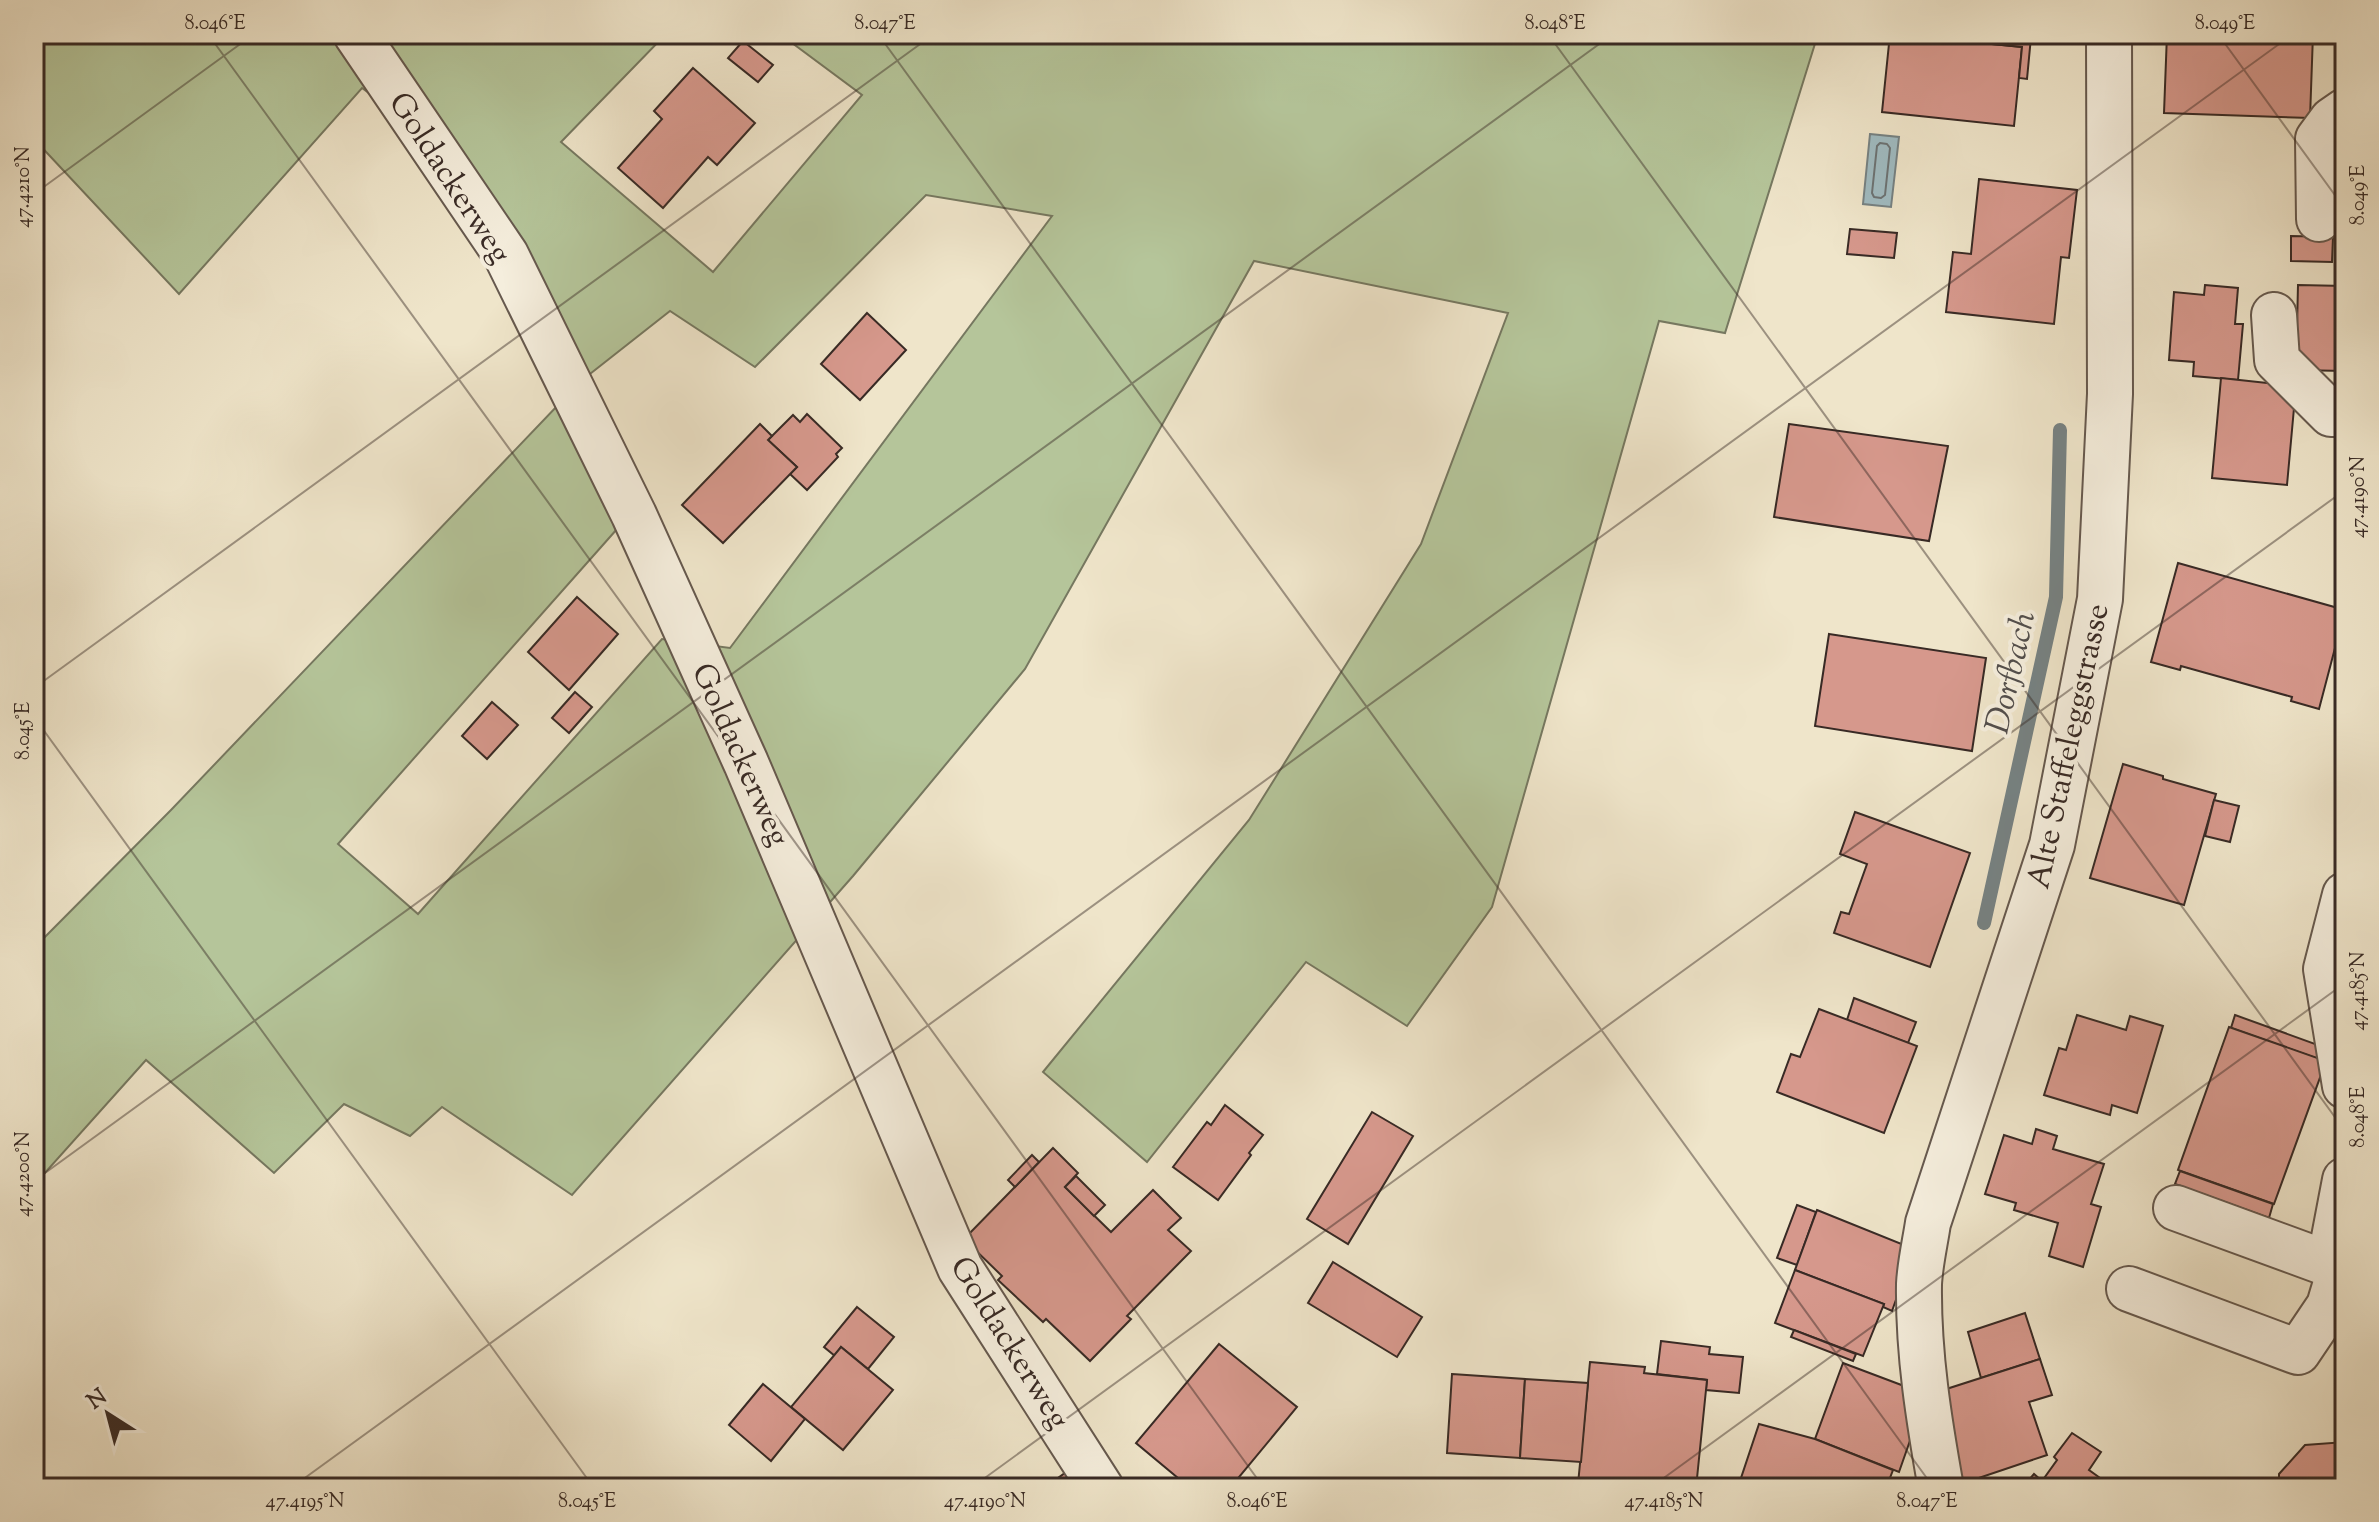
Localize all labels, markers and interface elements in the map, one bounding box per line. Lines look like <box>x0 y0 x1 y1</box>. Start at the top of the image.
text: 8.046°E <box>185 10 246 39</box>
text: 8.047°E <box>854 10 916 39</box>
text: 8.048°E <box>1524 10 1586 39</box>
text: 8.049°E <box>2195 10 2255 39</box>
street label: Goldackerweg <box>376 84 521 273</box>
text: 47.4210°N <box>10 146 39 228</box>
text: 8.049°E <box>2345 165 2374 225</box>
text: 47.4190°N <box>2345 456 2374 538</box>
street label: Alte Staffeleggstrasse <box>2017 600 2123 893</box>
water label: Dorfbach <box>1975 606 2050 739</box>
street label: Goldackerweg <box>678 656 800 854</box>
text: 8.045°E <box>10 702 39 760</box>
text: 47.4185°N <box>2345 951 2374 1031</box>
text: 8.048°E <box>2345 1086 2374 1148</box>
text: 47.4200°N <box>10 1131 39 1217</box>
street label: Goldackerweg <box>937 1248 1080 1439</box>
north arrow <box>68 1374 148 1454</box>
text: N <box>81 1382 115 1418</box>
text: 47.4195°N <box>266 1488 344 1517</box>
text: 8.045°E <box>558 1488 616 1517</box>
text: 47.4190°N <box>944 1488 1026 1517</box>
text: 8.046°E <box>1227 1488 1288 1517</box>
text: 47.4185°N <box>1624 1488 1704 1517</box>
text: 8.047°E <box>1896 1488 1958 1517</box>

